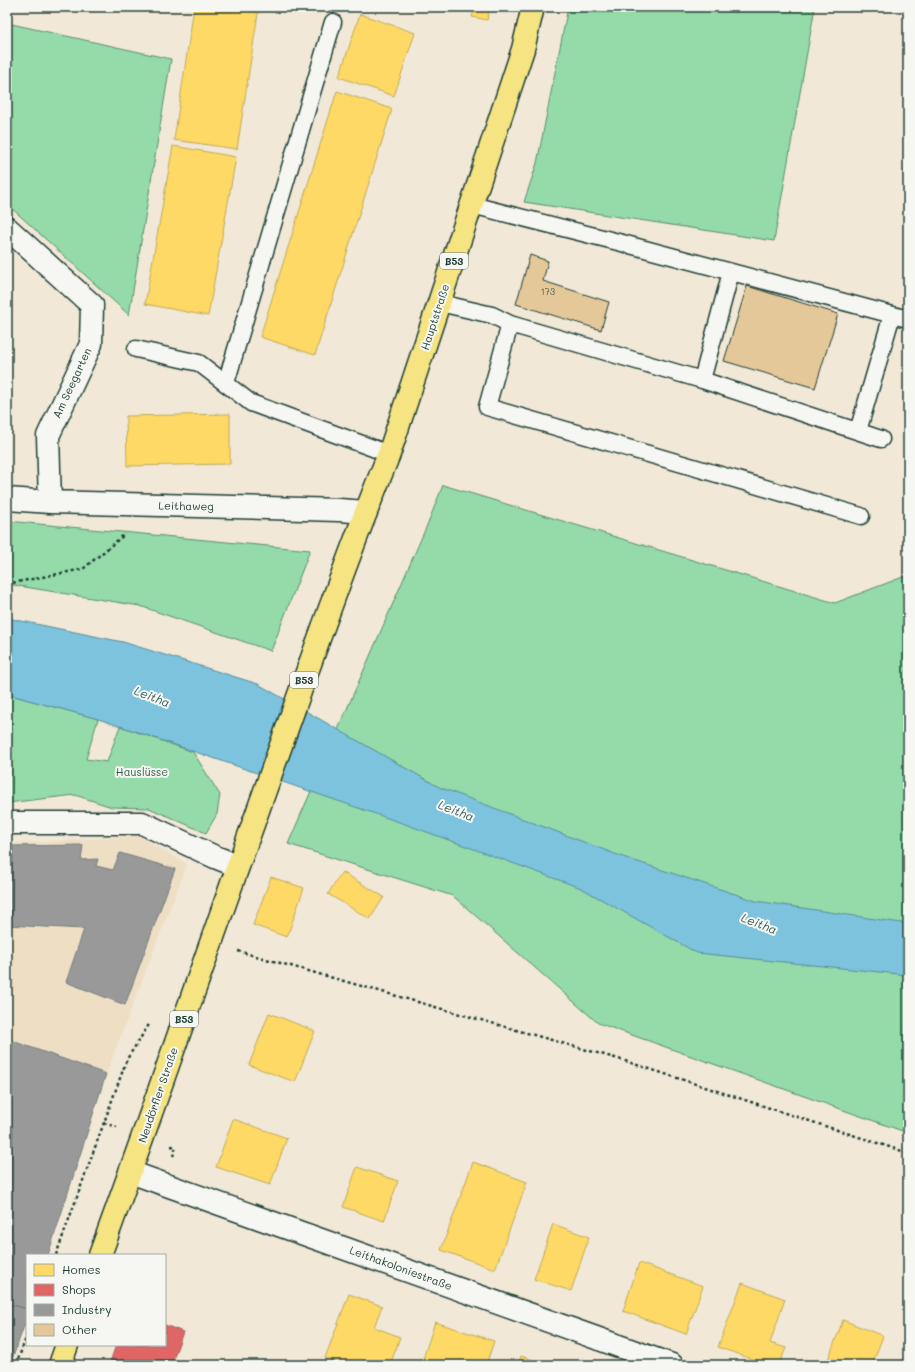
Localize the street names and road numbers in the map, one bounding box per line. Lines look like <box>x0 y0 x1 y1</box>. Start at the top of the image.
road number: B53 <box>440 253 468 269</box>
street label: Hauptstraße <box>417 282 452 352</box>
street label: Am Seegarten <box>49 345 94 420</box>
street label: Leithaweg <box>158 498 214 513</box>
road number: B53 <box>290 672 318 688</box>
road number: B53 <box>170 1011 198 1027</box>
street label: Neudörfler Straße <box>134 1045 181 1145</box>
street label: Leithakoloniestraße <box>348 1242 455 1293</box>

